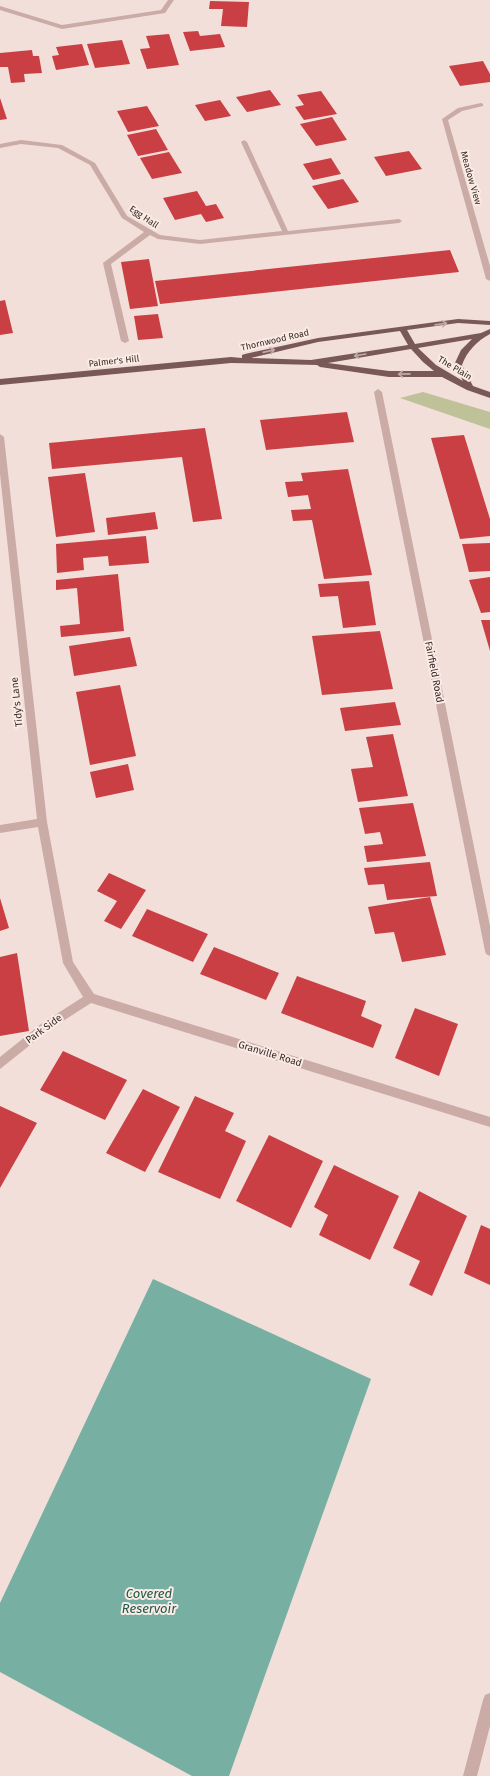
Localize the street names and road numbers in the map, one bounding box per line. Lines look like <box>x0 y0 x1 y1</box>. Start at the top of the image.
street label: Meadow View <box>459 150 484 206</box>
street label: Egg Hall <box>128 204 161 230</box>
street label: Thornwood Road <box>240 327 310 353</box>
street label: Palmer's Hill <box>88 353 140 369</box>
street label: The Plain <box>436 354 474 382</box>
street label: Fairfield Road <box>422 640 446 704</box>
street label: Tidy's Lane <box>8 677 26 727</box>
street label: Park Side <box>23 1012 65 1046</box>
street label: Granville Road <box>237 1039 303 1069</box>

